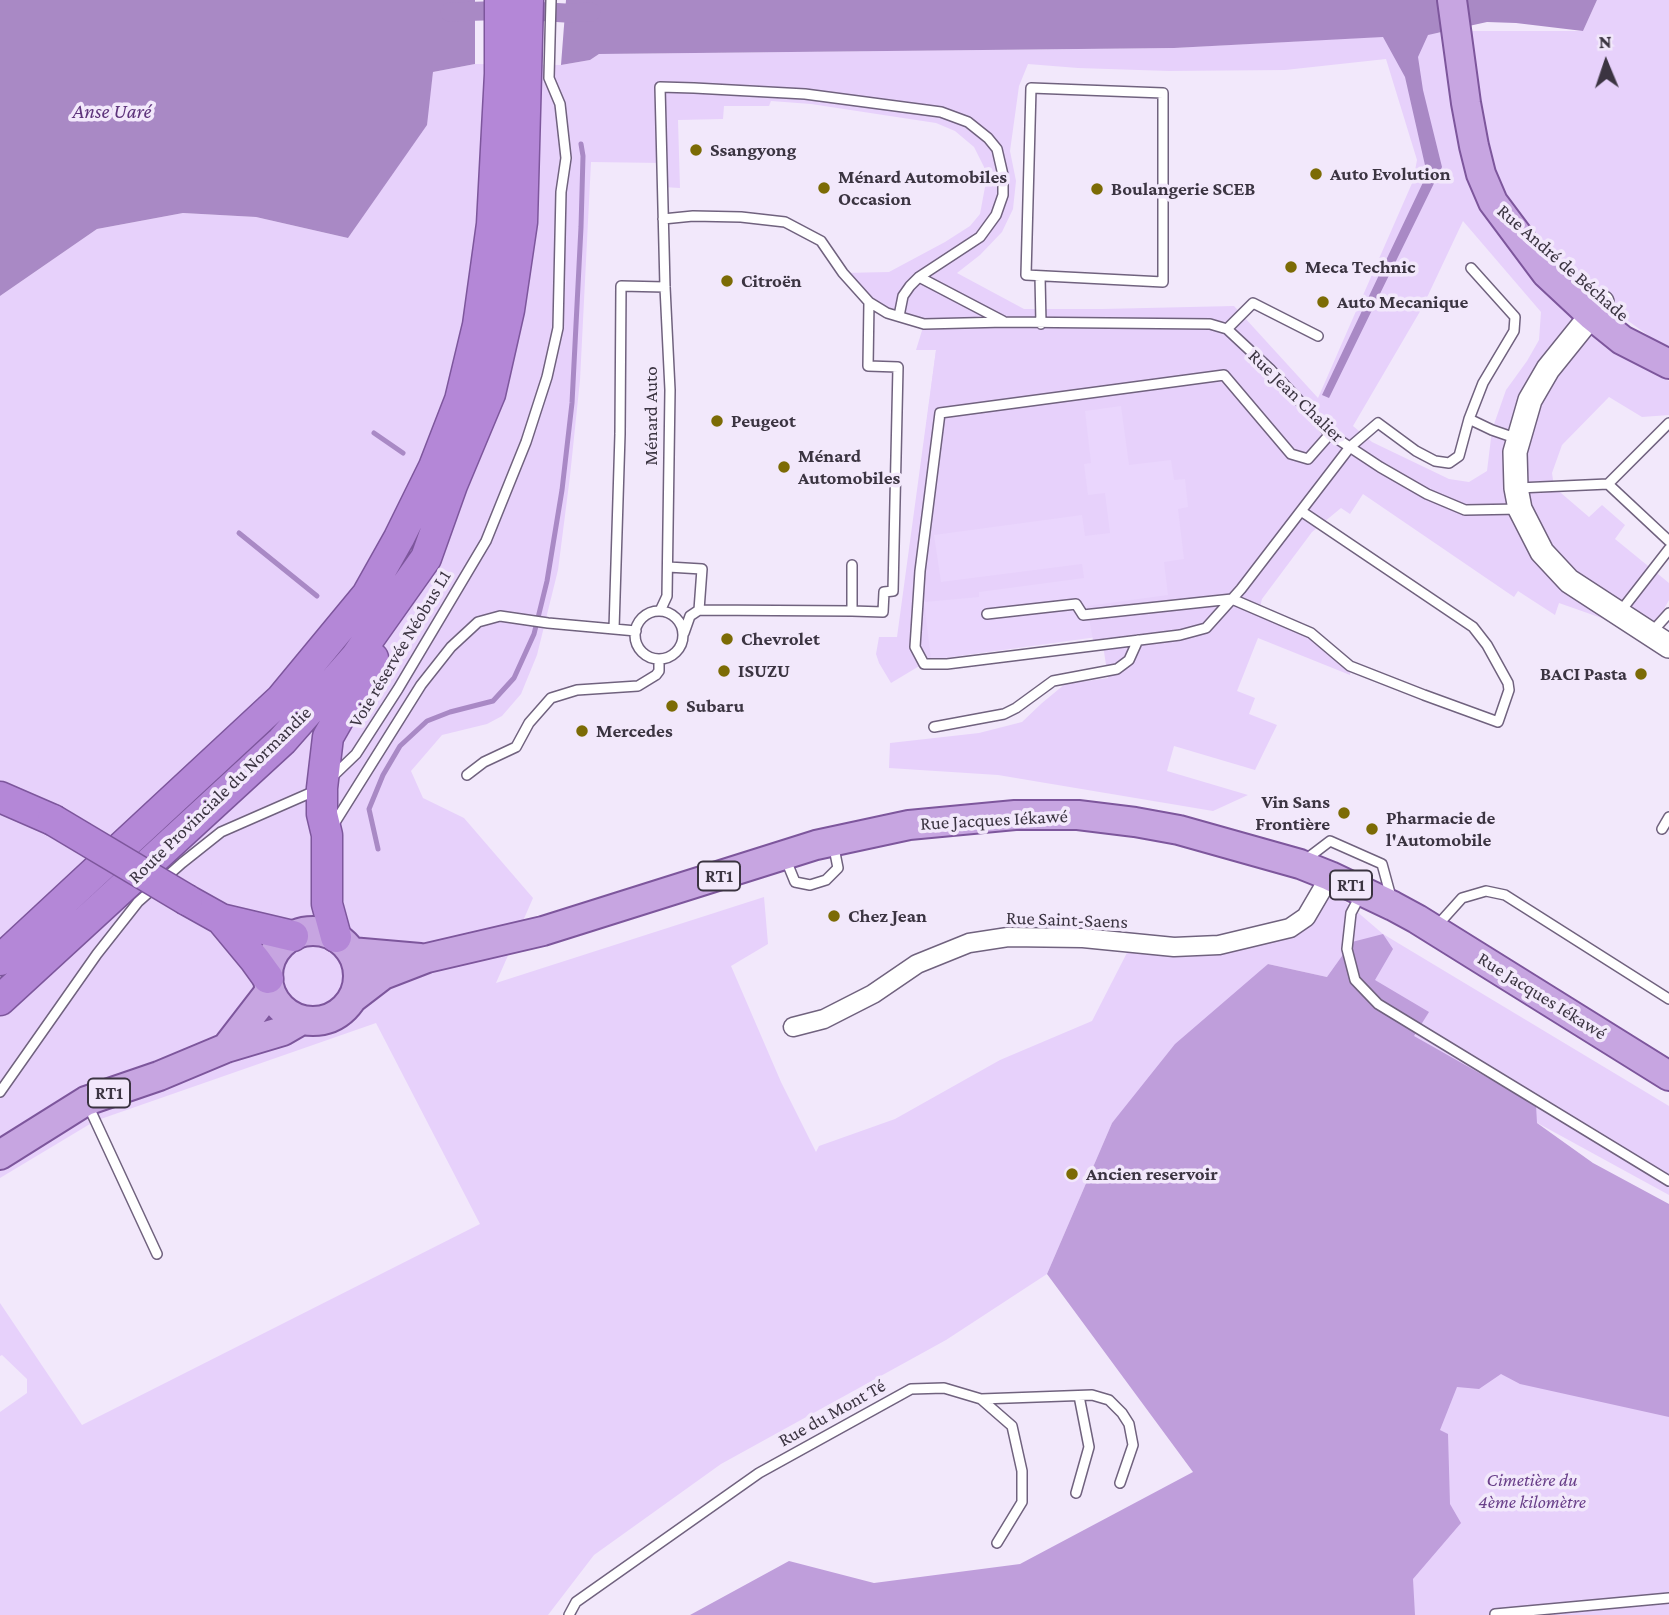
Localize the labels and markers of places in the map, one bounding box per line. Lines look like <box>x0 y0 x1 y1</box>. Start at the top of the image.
place label: Ssangyong <box>710 139 796 161</box>
marker: Ssangyong <box>688 142 704 158</box>
place label: Auto Evolution <box>1330 163 1451 185</box>
place label: Ménard Automobiles Occasion <box>838 166 1007 210</box>
marker: Auto Evolution <box>1308 166 1324 182</box>
place label: Boulangerie SCEB <box>1111 178 1255 200</box>
marker: Ménard Automobiles Occasion <box>816 180 832 196</box>
marker: Boulangerie SCEB <box>1089 181 1105 197</box>
place label: Meca Technic <box>1305 256 1416 278</box>
marker: Meca Technic <box>1283 259 1299 275</box>
place label: Citroën <box>741 270 802 292</box>
marker: Citroën <box>719 273 735 289</box>
place label: Auto Mecanique <box>1337 291 1468 313</box>
marker: Auto Mecanique <box>1315 294 1331 310</box>
place label: Peugeot <box>731 410 796 432</box>
marker: Peugeot <box>709 413 725 429</box>
place label: Ménard Automobiles <box>798 445 900 489</box>
marker: Ménard Automobiles <box>776 459 792 475</box>
place label: Chevrolet <box>741 628 820 650</box>
marker: Chevrolet <box>719 631 735 647</box>
place label: ISUZU <box>738 660 790 682</box>
marker: ISUZU <box>716 663 732 679</box>
place label: BACI Pasta <box>1540 663 1627 685</box>
marker: BACI Pasta <box>1633 666 1649 682</box>
place label: Subaru <box>686 695 744 717</box>
marker: Subaru <box>664 698 680 714</box>
place label: Mercedes <box>596 720 673 742</box>
marker: Mercedes <box>574 723 590 739</box>
place label: Vin Sans Frontière <box>1255 791 1330 835</box>
marker: Vin Sans Frontière <box>1336 805 1352 821</box>
place label: Pharmacie de l'Automobile <box>1386 807 1495 851</box>
marker: Pharmacie de l'Automobile <box>1364 821 1380 837</box>
place label: Chez Jean <box>848 905 927 927</box>
marker: Chez Jean <box>826 908 842 924</box>
place label: Ancien reservoir <box>1086 1163 1218 1185</box>
marker: Ancien reservoir <box>1064 1166 1080 1182</box>

